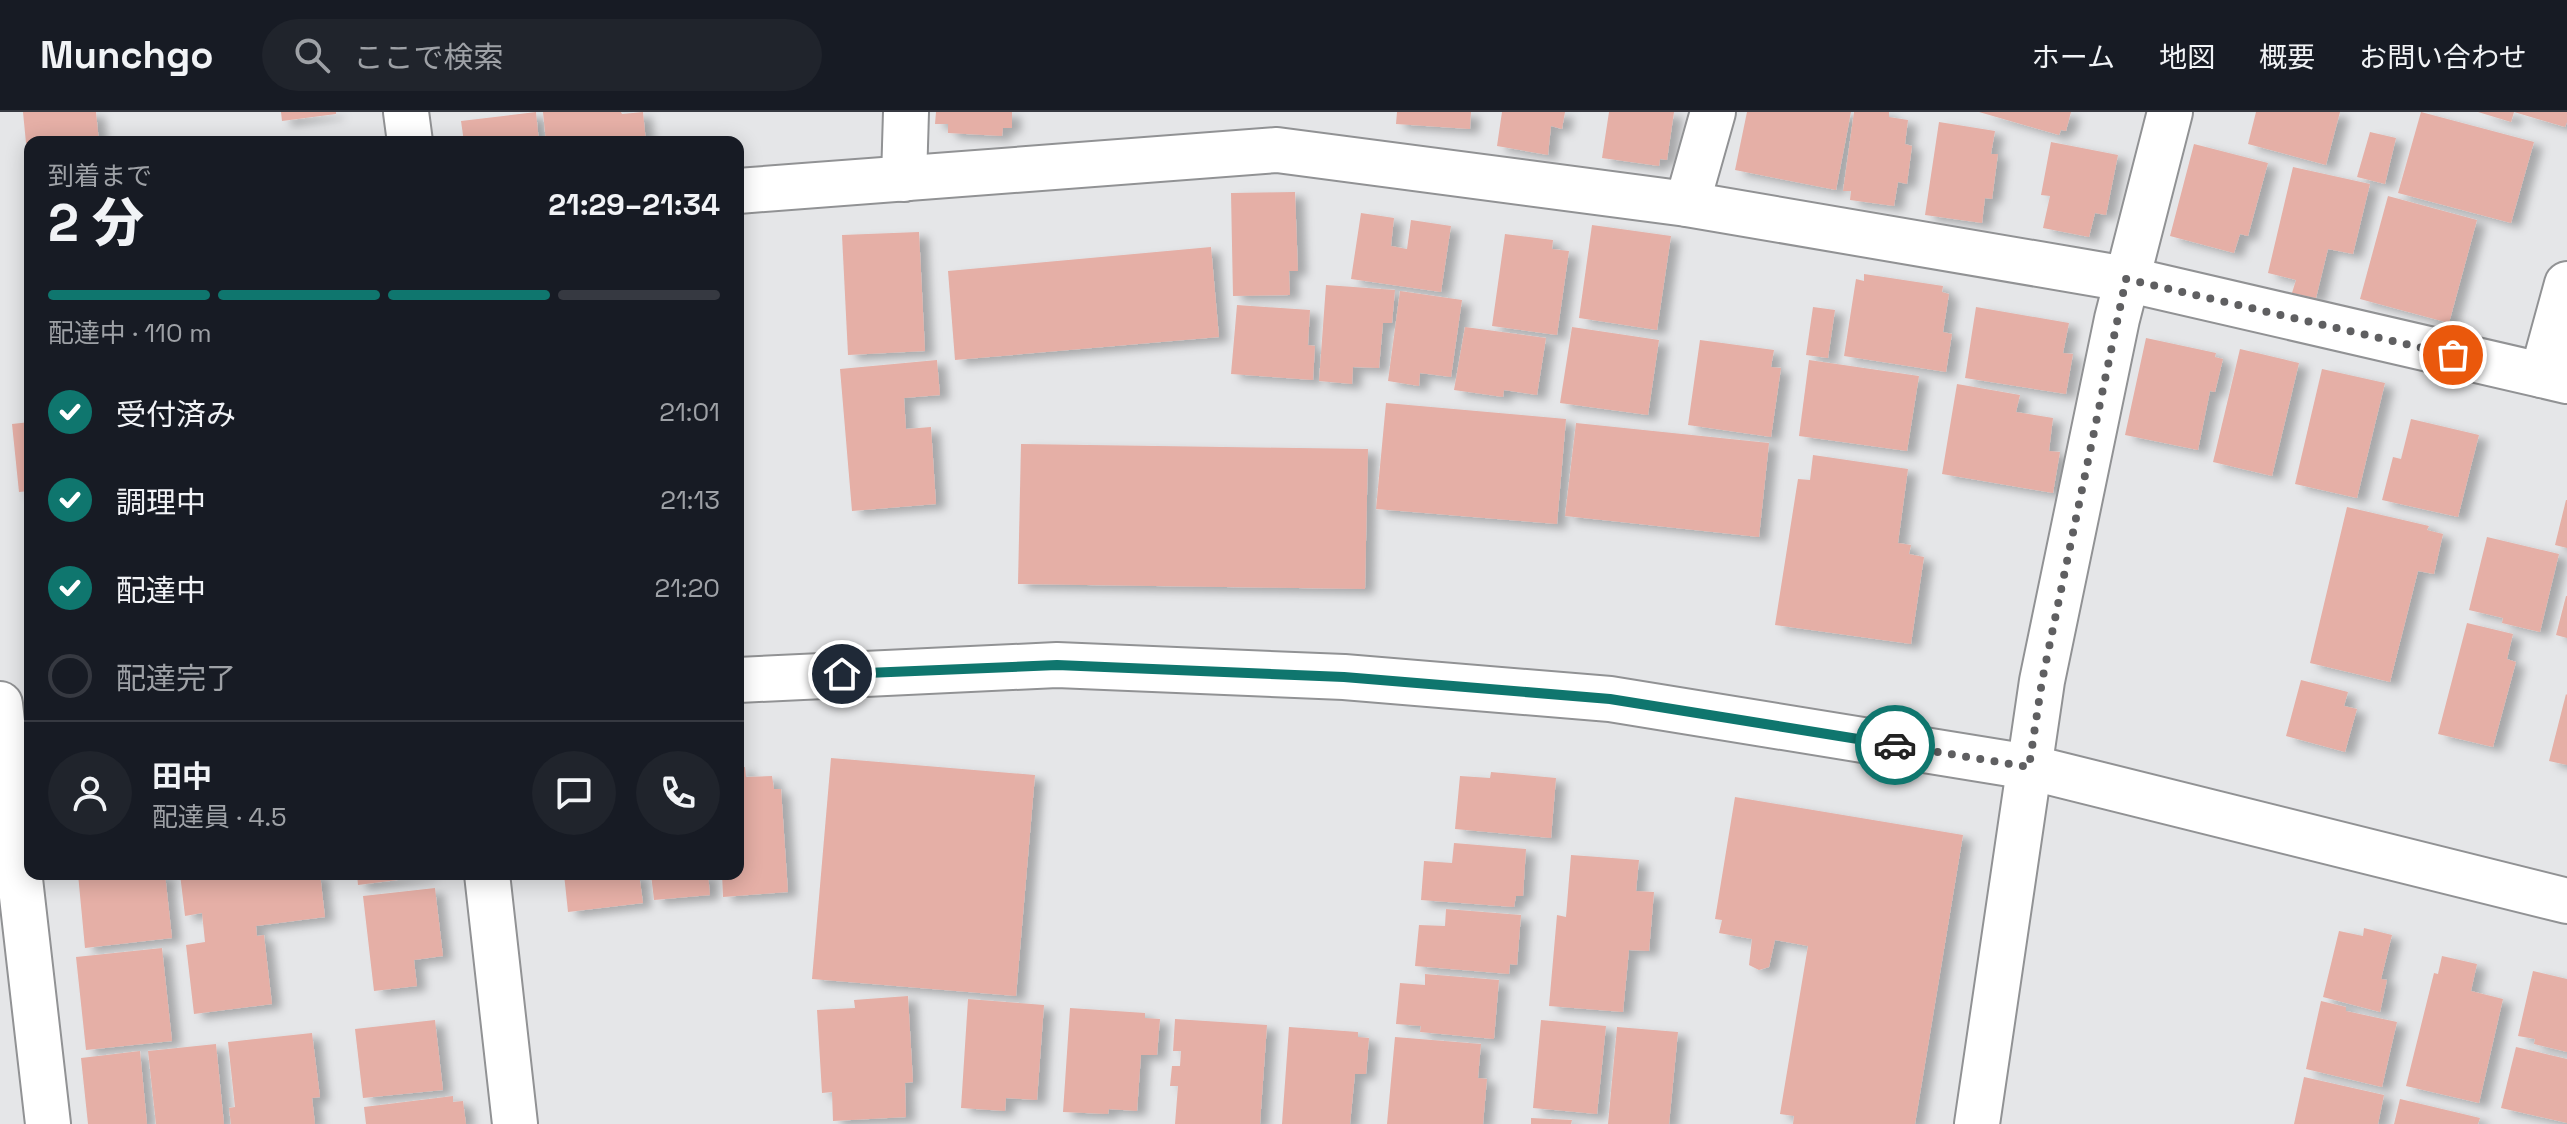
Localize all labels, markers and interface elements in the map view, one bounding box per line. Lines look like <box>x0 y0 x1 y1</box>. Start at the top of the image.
search box <box>262 19 822 91</box>
text: Munchgo <box>40 31 214 79</box>
icon: search <box>290 33 334 77</box>
text: ここで検索 <box>354 38 504 77</box>
text: ホーム <box>2032 39 2115 75</box>
text: 地図 <box>2159 39 2215 75</box>
text: 概要 <box>2259 39 2315 75</box>
text: お問い合わせ <box>2359 39 2527 75</box>
text: 到着まで <box>48 159 152 193</box>
text: 21:29–21:34 <box>548 185 720 224</box>
text: 2 分 <box>48 190 144 256</box>
text: 配達中 · 110 m <box>48 316 212 350</box>
pin <box>2419 321 2487 389</box>
icon: bag <box>2431 333 2475 377</box>
icon: check <box>48 390 92 434</box>
text: 受付済み <box>116 395 236 434</box>
text: 21:01 <box>659 395 720 429</box>
icon: check <box>48 478 92 522</box>
text: 調理中 <box>116 483 206 522</box>
text: 21:13 <box>660 483 720 517</box>
icon: check <box>48 566 92 610</box>
text: 配達中 <box>116 571 206 610</box>
text: 21:20 <box>655 571 720 605</box>
pin <box>808 640 876 708</box>
icon: home <box>820 652 864 696</box>
text: 配達完了 <box>116 659 236 698</box>
courier <box>1855 705 1935 785</box>
icon: car <box>1873 723 1917 767</box>
button: person <box>48 751 132 835</box>
button: chat <box>532 751 616 835</box>
button: phone <box>636 751 720 835</box>
text: 田中 <box>152 757 212 796</box>
text: 配達員 · 4.5 <box>152 800 287 834</box>

